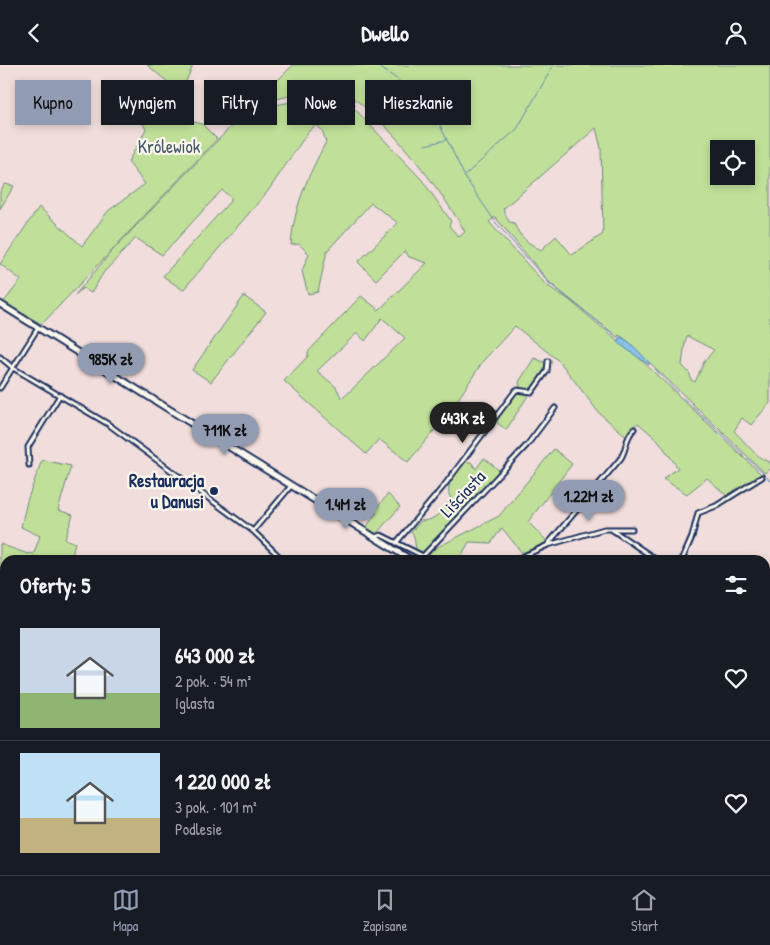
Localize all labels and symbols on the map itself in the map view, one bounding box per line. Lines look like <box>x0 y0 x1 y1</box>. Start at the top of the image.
park label: Królewiok <box>138 134 201 159</box>
pin: 985K zł <box>65 343 157 385</box>
pin: 643K zł <box>417 401 509 444</box>
pin: 711K zł <box>179 413 271 456</box>
street label: Liściasta <box>434 465 491 523</box>
place label: Restauracja u Danusi <box>129 468 205 514</box>
pin: 1.22M zł <box>537 479 641 522</box>
marker: Restauracja u Danusi <box>208 485 220 497</box>
pin: 1.4M zł <box>300 487 392 530</box>

